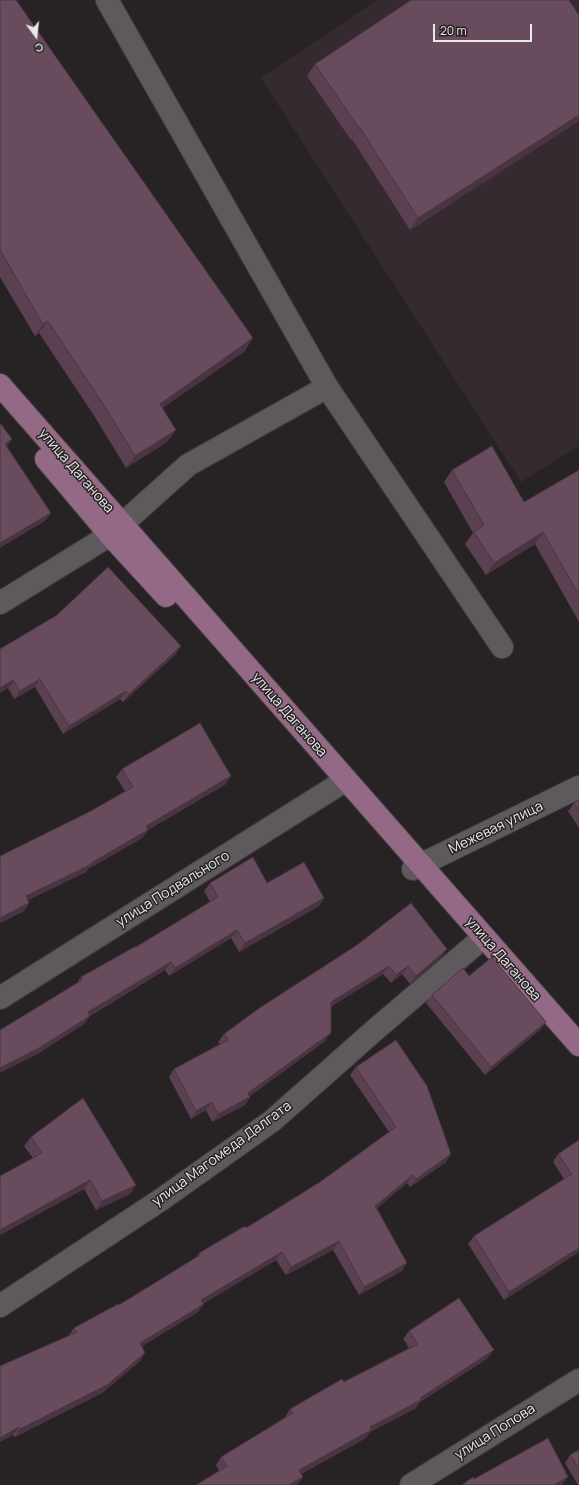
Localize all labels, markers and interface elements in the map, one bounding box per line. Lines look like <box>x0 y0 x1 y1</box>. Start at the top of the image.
north arrow <box>16 16 56 56</box>
scale bar <box>435 16 534 42</box>
text: 20 m <box>440 22 467 39</box>
text: С <box>33 40 45 56</box>
street label: улица Даганова <box>35 425 117 517</box>
street label: улица Даганова <box>248 669 330 761</box>
street label: Межевая улица <box>446 798 546 858</box>
street label: улица Подвального <box>113 847 233 931</box>
street label: улица Даганова <box>462 913 544 1005</box>
street label: улица Магомеда Далгата <box>149 1098 295 1210</box>
street label: улица Попова <box>452 1401 538 1463</box>

